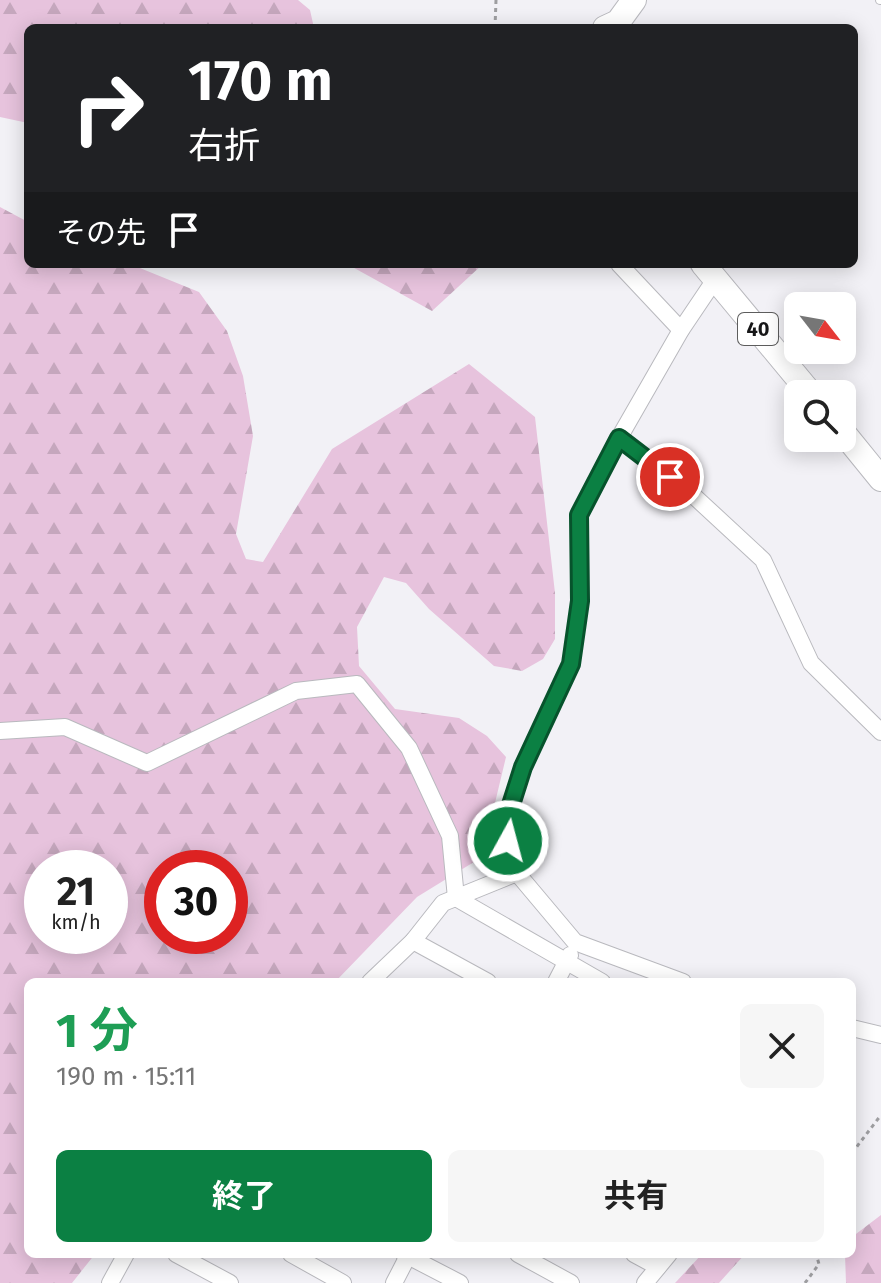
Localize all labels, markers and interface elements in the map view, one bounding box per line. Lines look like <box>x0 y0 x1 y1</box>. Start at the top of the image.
text: 170 m <box>188 48 333 115</box>
icon: right <box>56 56 160 160</box>
text: 右折 <box>188 124 260 168</box>
icon: arrive <box>162 208 206 252</box>
text: その先 <box>56 215 146 251</box>
north arrow <box>784 292 856 364</box>
map controls <box>784 292 856 452</box>
road number: 40 <box>738 313 778 345</box>
button: search <box>784 380 856 452</box>
pin <box>636 443 704 511</box>
icon: arrive <box>648 455 692 499</box>
position arrow <box>466 799 550 883</box>
speed limit sign: 30 <box>144 850 248 954</box>
text: 21 <box>57 868 95 916</box>
text: km/h <box>51 910 101 934</box>
text: 1 分 <box>56 1002 138 1060</box>
button: close <box>740 1004 824 1088</box>
text: 190 m · 15:11 <box>56 1061 196 1092</box>
button: 終了 <box>56 1150 432 1242</box>
button: 共有 <box>448 1150 824 1242</box>

